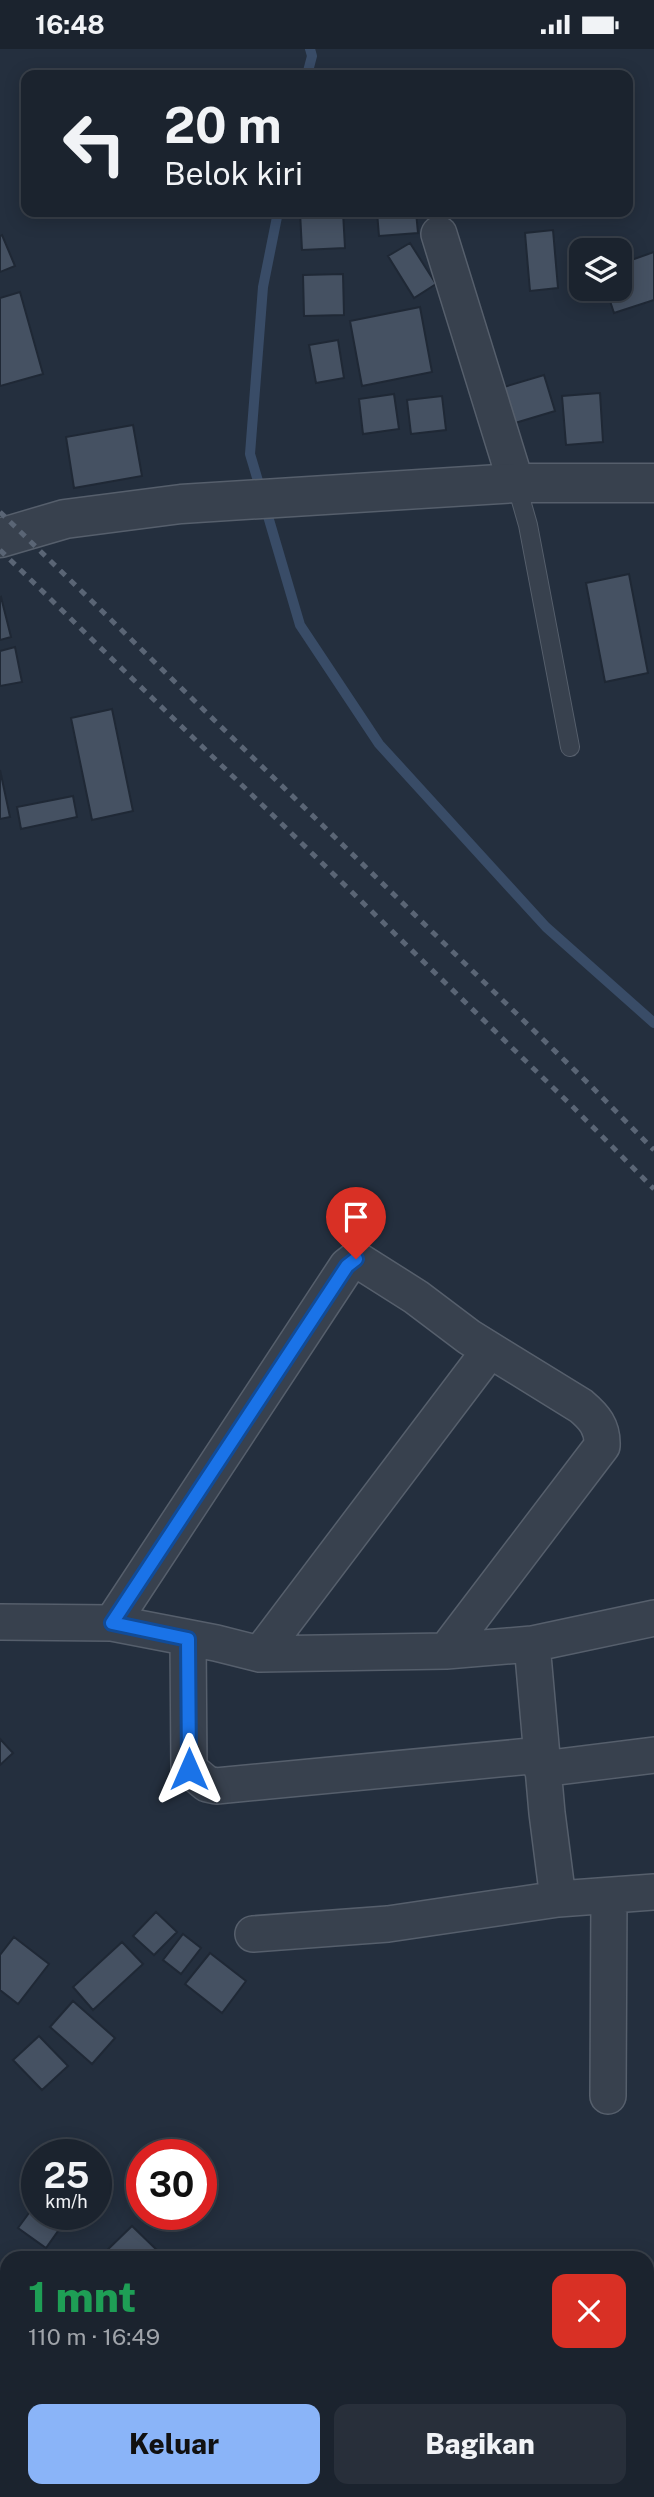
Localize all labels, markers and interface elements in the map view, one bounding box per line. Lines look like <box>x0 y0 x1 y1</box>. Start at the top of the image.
text: 16:48 <box>35 9 105 40</box>
text: 20 m <box>164 96 282 154</box>
icon: left <box>49 98 140 189</box>
text: Belok kiri <box>164 155 303 192</box>
map controls <box>569 238 632 301</box>
button: layers <box>569 238 632 301</box>
pin <box>326 1187 386 1259</box>
icon: arrive <box>337 1198 375 1236</box>
position arrow <box>152 1732 226 1806</box>
speed limit sign: 30 <box>126 2139 217 2230</box>
text: 25 <box>44 2155 89 2196</box>
text: km/h <box>45 2191 88 2212</box>
text: 1 mnt <box>28 2272 136 2321</box>
button: close <box>552 2274 626 2348</box>
text: 110 m · 16:49 <box>28 2323 160 2350</box>
button: Keluar <box>28 2404 320 2484</box>
button: Bagikan <box>334 2404 626 2484</box>

